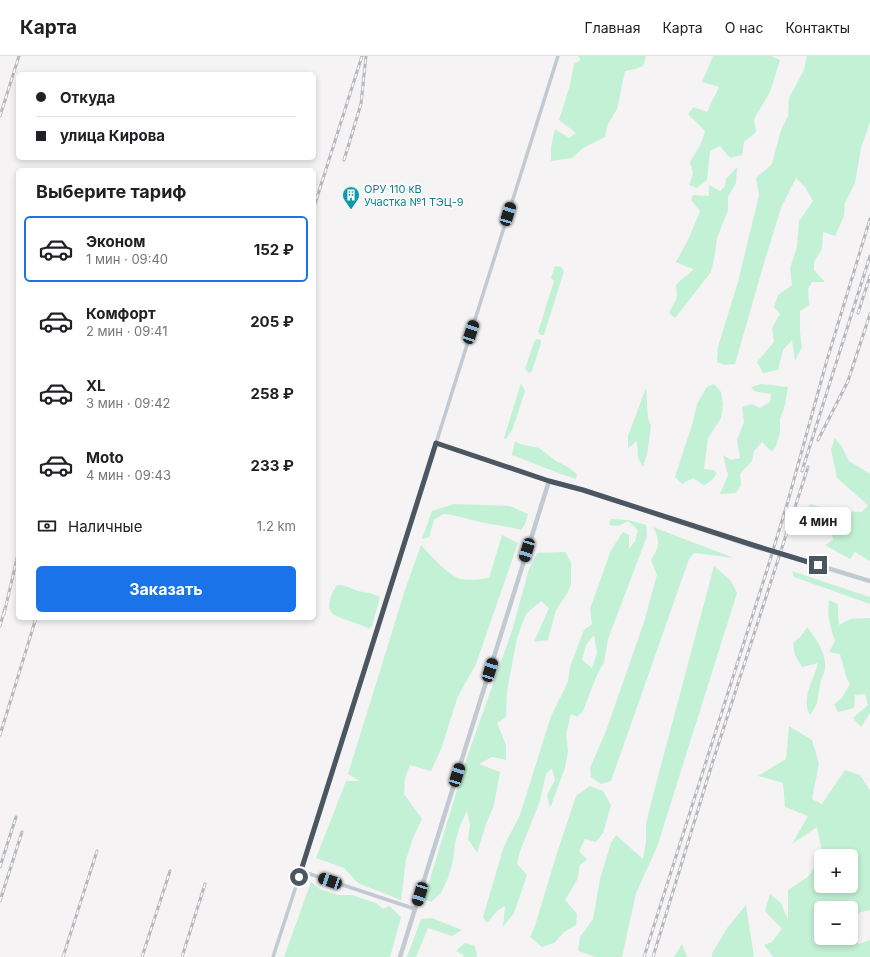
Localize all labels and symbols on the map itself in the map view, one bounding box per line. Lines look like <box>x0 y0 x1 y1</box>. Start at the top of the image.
place label: ОРУ 110 кВ Участка №1 ТЭЦ-9 <box>364 182 464 209</box>
building icon: ОРУ 110 кВ Участка №1 ТЭЦ-9 <box>341 185 361 210</box>
car <box>499 201 517 227</box>
car <box>462 319 480 345</box>
callout: 4 мин <box>785 507 851 535</box>
car <box>518 537 536 563</box>
route end <box>809 556 827 574</box>
car <box>481 657 499 683</box>
car <box>448 762 466 788</box>
route start <box>290 868 308 886</box>
car <box>317 871 343 891</box>
car <box>411 881 429 907</box>

